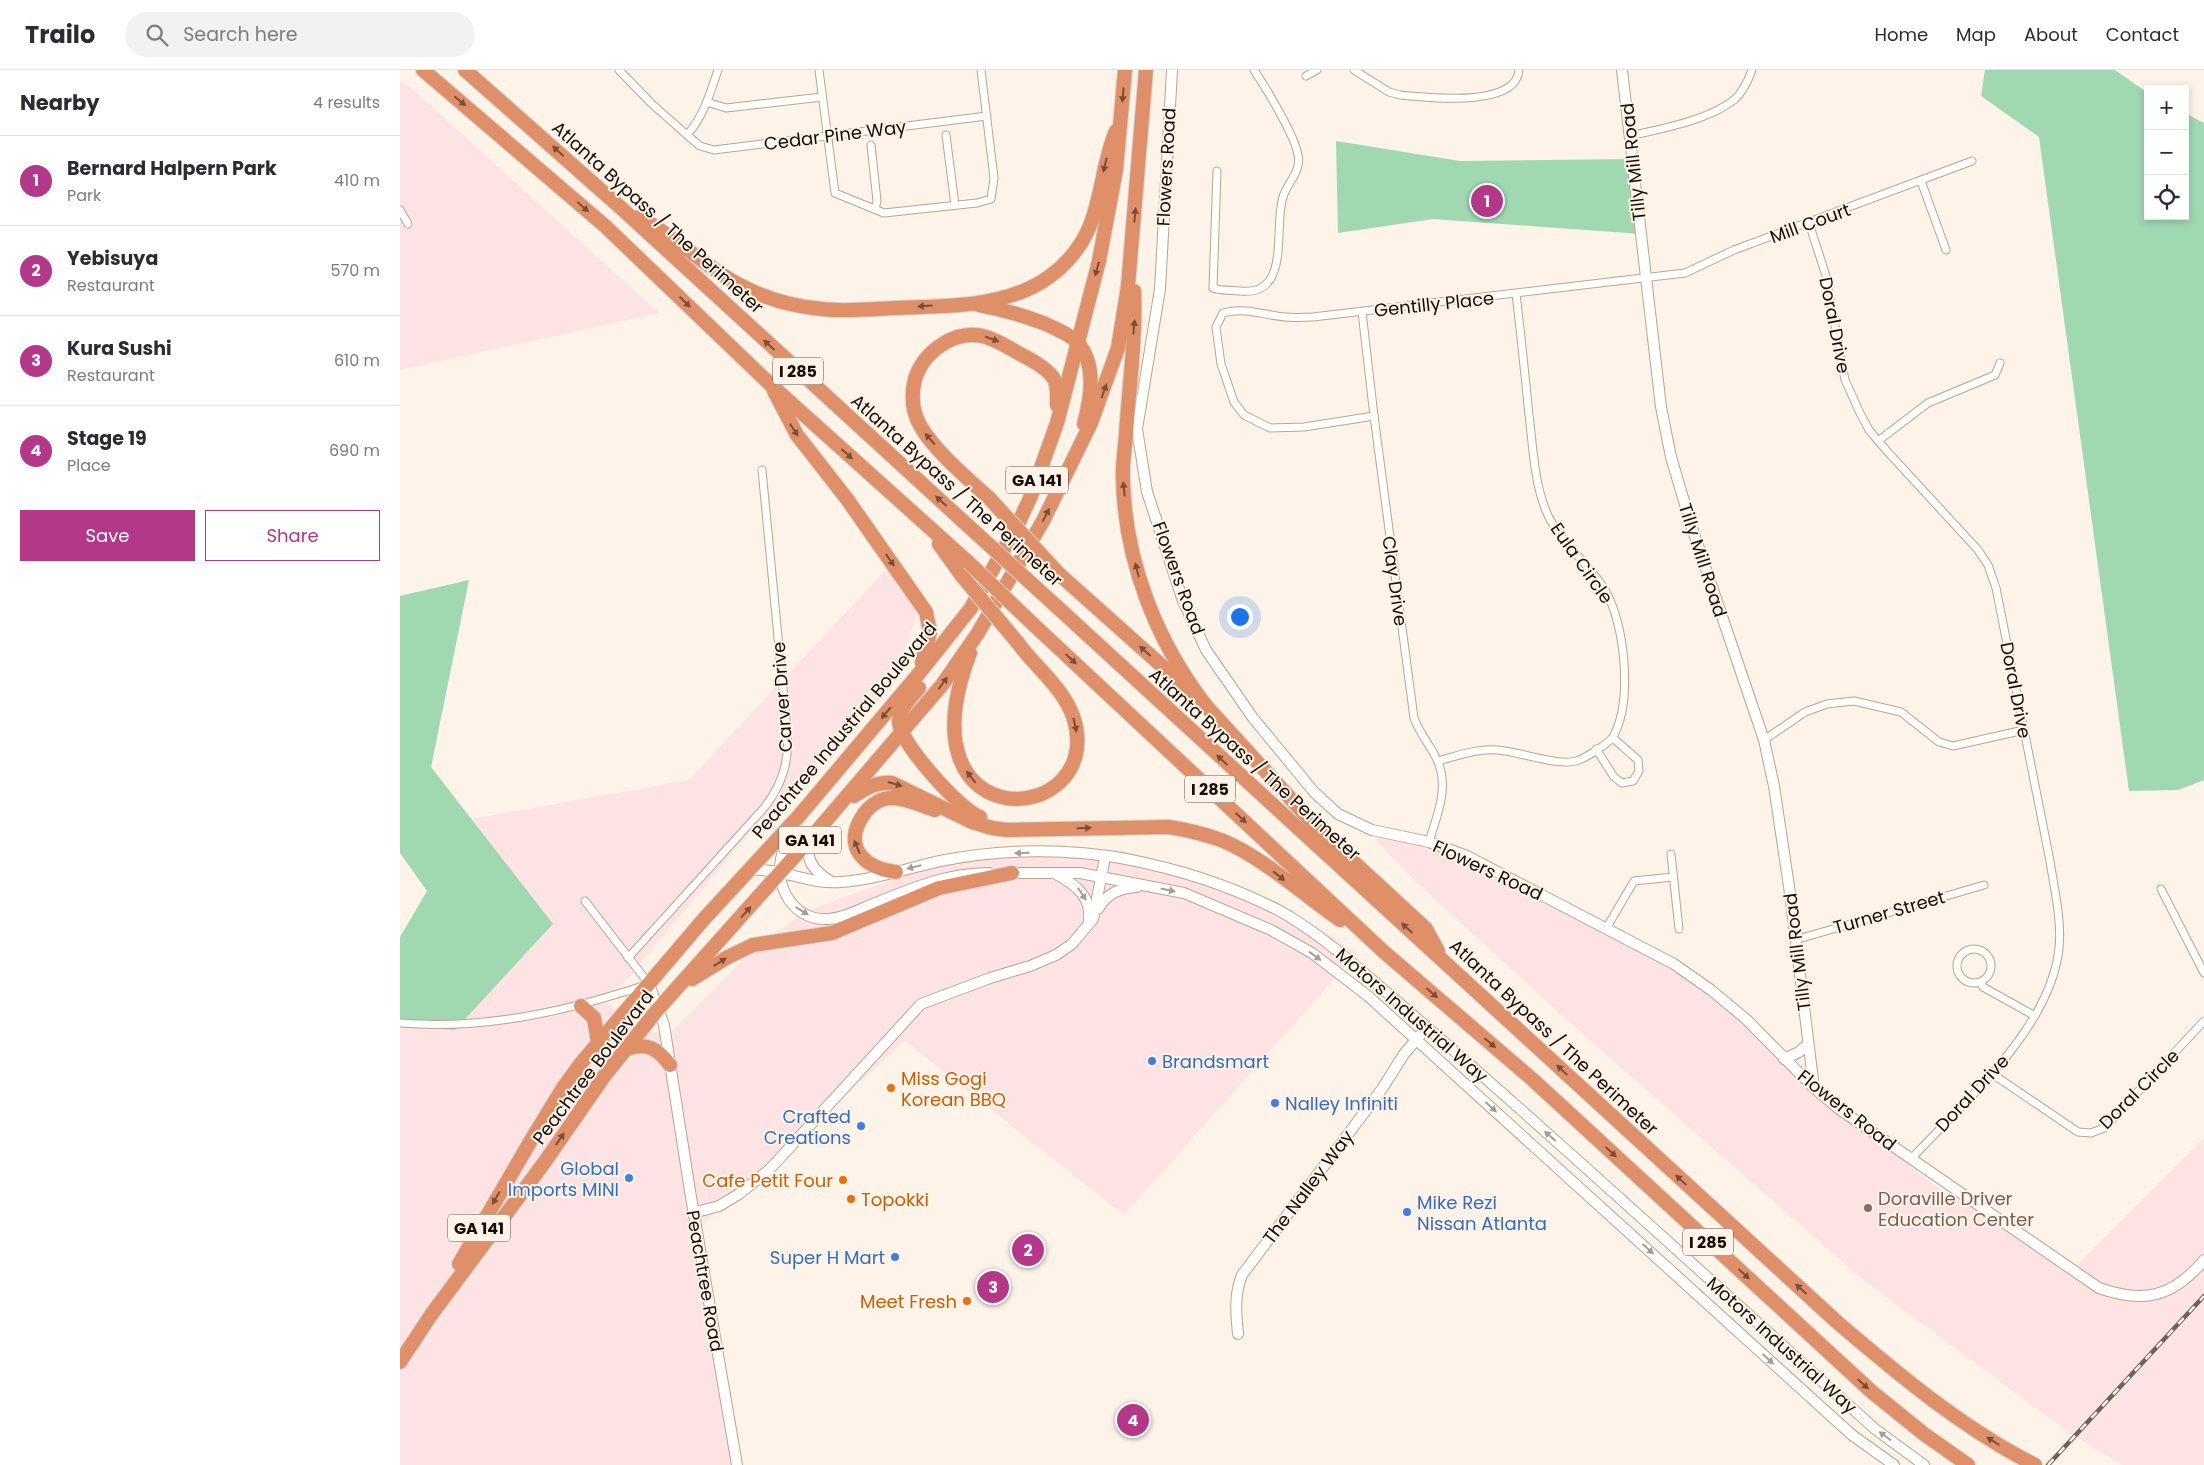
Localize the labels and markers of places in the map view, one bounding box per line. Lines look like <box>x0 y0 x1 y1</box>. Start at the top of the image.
pin: 1 <box>1471 182 1503 220</box>
place label: Brandsmart <box>1162 1049 1269 1074</box>
marker: Brandsmart <box>1146 1055 1158 1067</box>
place label: Miss Gogi Korean BBQ <box>901 1066 1006 1112</box>
marker: Miss Gogi Korean BBQ <box>885 1082 897 1094</box>
place label: Nalley Infiniti <box>1285 1091 1398 1116</box>
marker: Nalley Infiniti <box>1269 1097 1281 1109</box>
place label: Crafted Creations <box>764 1104 851 1150</box>
marker: Crafted Creations <box>855 1120 867 1132</box>
place label: Global Imports MINI <box>508 1156 619 1202</box>
place label: Cafe Petit Four <box>702 1168 833 1193</box>
marker: Global Imports MINI <box>623 1172 635 1184</box>
marker: Cafe Petit Four <box>837 1174 849 1186</box>
place label: Doraville Driver Education Center <box>1878 1186 2034 1232</box>
place label: Topokki <box>861 1187 929 1212</box>
place label: Mike Rezi Nissan Atlanta <box>1417 1190 1547 1236</box>
marker: Topokki <box>845 1193 857 1205</box>
marker: Doraville Driver Education Center <box>1862 1202 1874 1214</box>
marker: Mike Rezi Nissan Atlanta <box>1401 1206 1413 1218</box>
pin: 2 <box>1012 1231 1044 1269</box>
place label: Super H Mart <box>770 1245 885 1270</box>
marker: Super H Mart <box>889 1251 901 1263</box>
pin: 3 <box>977 1268 1009 1306</box>
place label: Meet Fresh <box>860 1289 957 1314</box>
marker: Meet Fresh <box>961 1295 973 1307</box>
pin: 4 <box>1117 1401 1149 1439</box>

